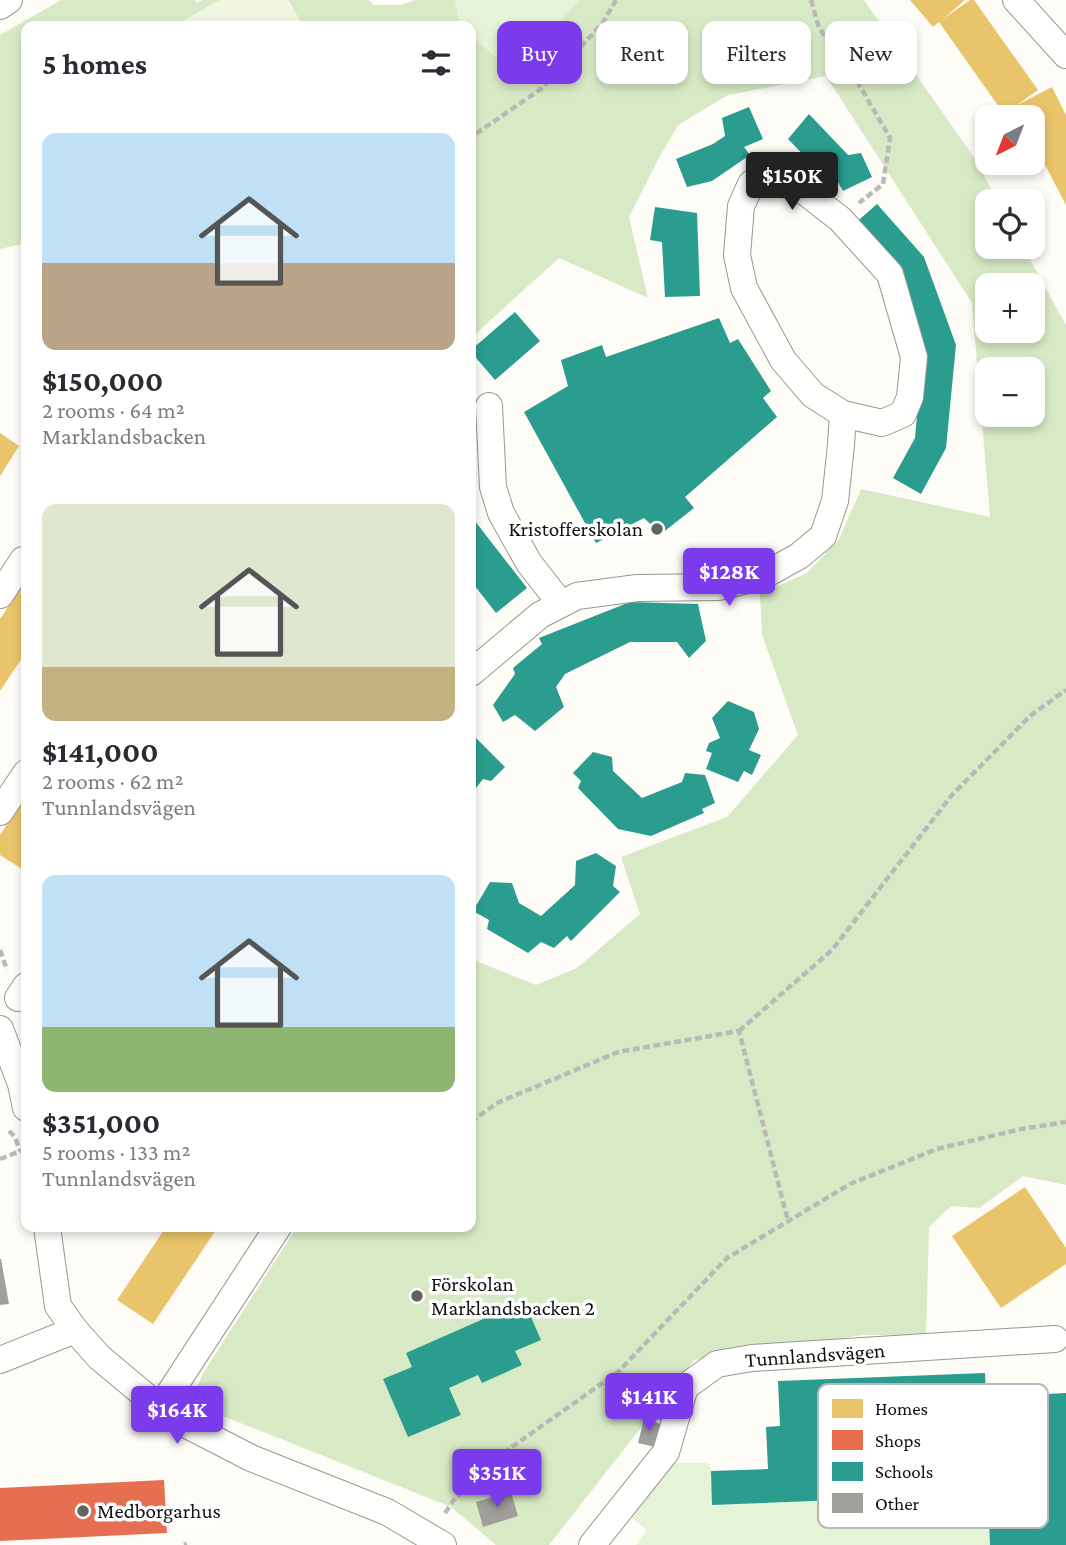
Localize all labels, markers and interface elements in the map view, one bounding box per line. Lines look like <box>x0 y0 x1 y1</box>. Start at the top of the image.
chip: Buy <box>497 21 582 84</box>
chip: Rent <box>596 21 688 84</box>
chip: Filters <box>702 21 811 84</box>
chip: New <box>825 21 917 84</box>
icon: filters <box>417 44 455 82</box>
text: 5 homes <box>42 47 147 80</box>
north arrow <box>975 105 1045 175</box>
map controls <box>975 105 1045 427</box>
pin: $150K <box>743 152 841 212</box>
text: $150K <box>762 162 822 188</box>
icon: home <box>186 178 312 304</box>
button: locate <box>975 189 1045 259</box>
button: + <box>975 273 1045 343</box>
button: − <box>975 357 1045 427</box>
text: $150,000 <box>42 364 163 397</box>
text: 2 rooms · 64 m² <box>42 397 185 423</box>
text: Marklandsbacken <box>42 423 206 449</box>
place label: Kristofferskolan <box>509 517 643 541</box>
marker: Kristofferskolan <box>649 521 665 537</box>
pin: $128K <box>680 548 778 608</box>
icon: home <box>186 549 312 675</box>
text: $128K <box>699 558 759 584</box>
text: $141,000 <box>42 735 158 768</box>
text: 2 rooms · 62 m² <box>42 768 183 794</box>
text: Tunnlandsvägen <box>42 794 196 820</box>
icon: home <box>186 920 312 1046</box>
text: $351,000 <box>42 1106 160 1139</box>
text: 5 rooms · 133 m² <box>42 1139 190 1165</box>
text: Tunnlandsvägen <box>42 1165 196 1191</box>
place label: Förskolan Marklandsbacken 2 <box>431 1272 595 1320</box>
marker: Förskolan Marklandsbacken 2 <box>409 1288 425 1304</box>
street label: Tunnlandsvägen <box>744 1338 886 1372</box>
pin: $141K <box>600 1374 698 1433</box>
text: $141K <box>621 1383 677 1409</box>
legend <box>818 1384 1048 1528</box>
pin: $164K <box>128 1386 226 1446</box>
text: $164K <box>147 1396 207 1422</box>
text: Homes <box>875 1398 928 1419</box>
text: Shops <box>875 1430 921 1451</box>
pin: $351K <box>448 1450 546 1509</box>
text: $351K <box>468 1459 526 1485</box>
text: Schools <box>875 1461 933 1482</box>
text: Other <box>875 1493 920 1514</box>
place label: Medborgarhus <box>97 1499 221 1523</box>
marker: Medborgarhus <box>75 1503 91 1519</box>

